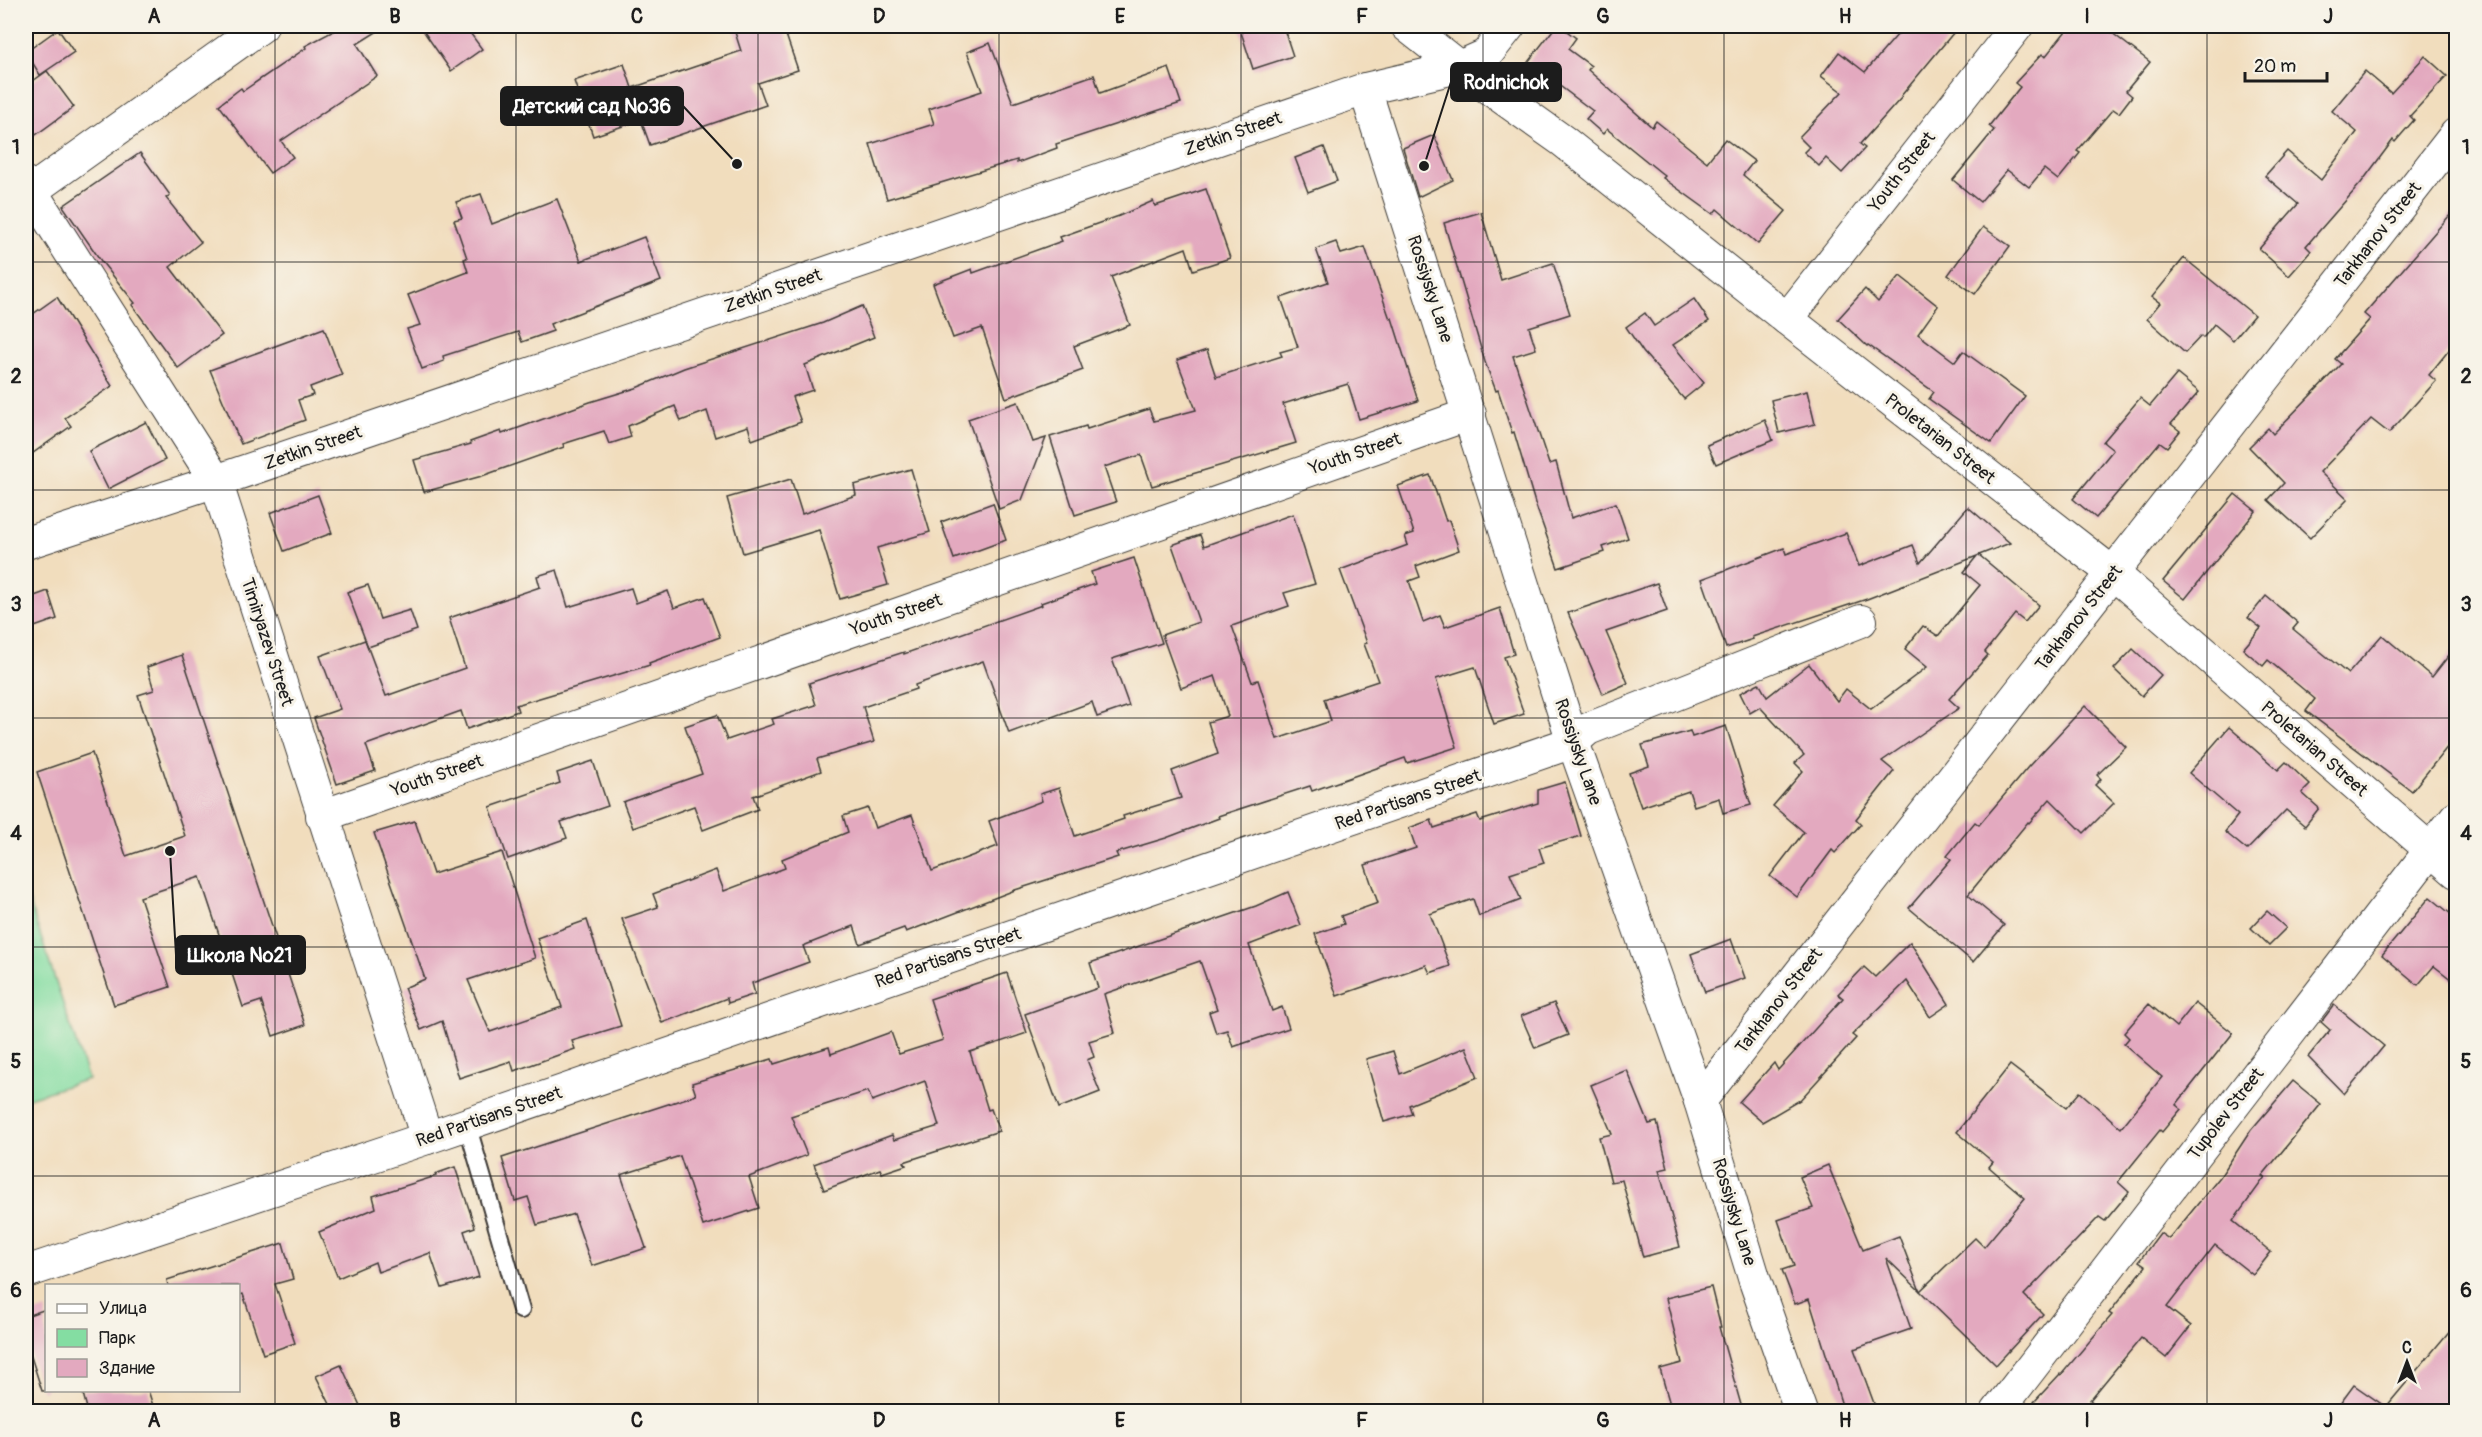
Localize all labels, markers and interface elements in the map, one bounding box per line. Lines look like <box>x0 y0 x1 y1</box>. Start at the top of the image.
text: A <box>148 4 161 29</box>
text: B <box>389 4 401 29</box>
text: C <box>631 4 643 29</box>
text: D <box>873 4 886 29</box>
text: E <box>1115 4 1126 29</box>
text: F <box>1356 4 1368 29</box>
text: G <box>1596 4 1610 29</box>
text: H <box>1839 4 1852 29</box>
text: I <box>2084 4 2090 29</box>
text: J <box>2323 4 2333 29</box>
scale bar <box>2245 45 2328 83</box>
text: 20 m <box>2254 55 2296 78</box>
callout: Rodnichok <box>1451 63 1561 101</box>
text: Rodnichok <box>1463 70 1549 95</box>
callout: Детский сад №36 <box>501 87 683 125</box>
text: Детский сад №36 <box>512 94 671 119</box>
street label: Zetkin Street <box>1181 106 1286 161</box>
street label: Youth Street <box>1863 127 1941 218</box>
text: 1 <box>12 135 20 160</box>
text: 1 <box>2462 135 2470 160</box>
street label: Tarkhanov Street <box>2329 177 2427 293</box>
street label: Rossiysky Lane <box>1402 233 1458 346</box>
street label: Zetkin Street <box>721 263 826 318</box>
text: 2 <box>10 364 22 389</box>
text: 2 <box>2460 364 2472 389</box>
street label: Proletarian Street <box>1880 389 2001 490</box>
street label: Zetkin Street <box>261 420 366 475</box>
street label: Youth Street <box>1305 427 1405 481</box>
street label: Tarkhanov Street <box>2030 560 2128 676</box>
street label: Timiryazev Street <box>235 575 299 710</box>
street label: Youth Street <box>846 588 946 642</box>
text: 3 <box>10 592 22 617</box>
text: 3 <box>2460 592 2472 617</box>
street label: Rossiysky Lane <box>1549 696 1607 808</box>
street label: Proletarian Street <box>2256 696 2373 802</box>
street label: Youth Street <box>387 749 487 803</box>
street label: Red Partisans Street <box>1332 764 1485 836</box>
text: 4 <box>10 821 22 846</box>
text: 4 <box>2460 821 2472 846</box>
street label: Red Partisans Street <box>872 922 1025 994</box>
callout: Школа №21 <box>176 936 305 974</box>
text: Школа №21 <box>187 943 292 968</box>
street label: Tarkhanov Street <box>1730 943 1828 1059</box>
text: 5 <box>11 1049 22 1074</box>
text: 5 <box>2461 1049 2472 1074</box>
street label: Tupolev Street <box>2183 1063 2270 1165</box>
street label: Red Partisans Street <box>413 1081 566 1153</box>
street label: Rossiysky Lane <box>1707 1155 1761 1269</box>
text: 6 <box>10 1278 22 1303</box>
text: 6 <box>2460 1278 2472 1303</box>
legend <box>45 1284 240 1392</box>
text: Улица <box>99 1297 147 1320</box>
text: Парк <box>99 1327 136 1350</box>
north arrow <box>2377 1332 2437 1392</box>
text: С <box>2402 1338 2412 1358</box>
text: Здание <box>99 1357 155 1380</box>
text: A <box>148 1408 161 1433</box>
text: B <box>389 1408 401 1433</box>
text: C <box>631 1408 643 1433</box>
text: D <box>873 1408 886 1433</box>
text: E <box>1115 1408 1126 1433</box>
text: F <box>1356 1408 1368 1433</box>
text: G <box>1596 1408 1610 1433</box>
text: H <box>1839 1408 1852 1433</box>
text: I <box>2084 1408 2090 1433</box>
text: J <box>2323 1408 2333 1433</box>

